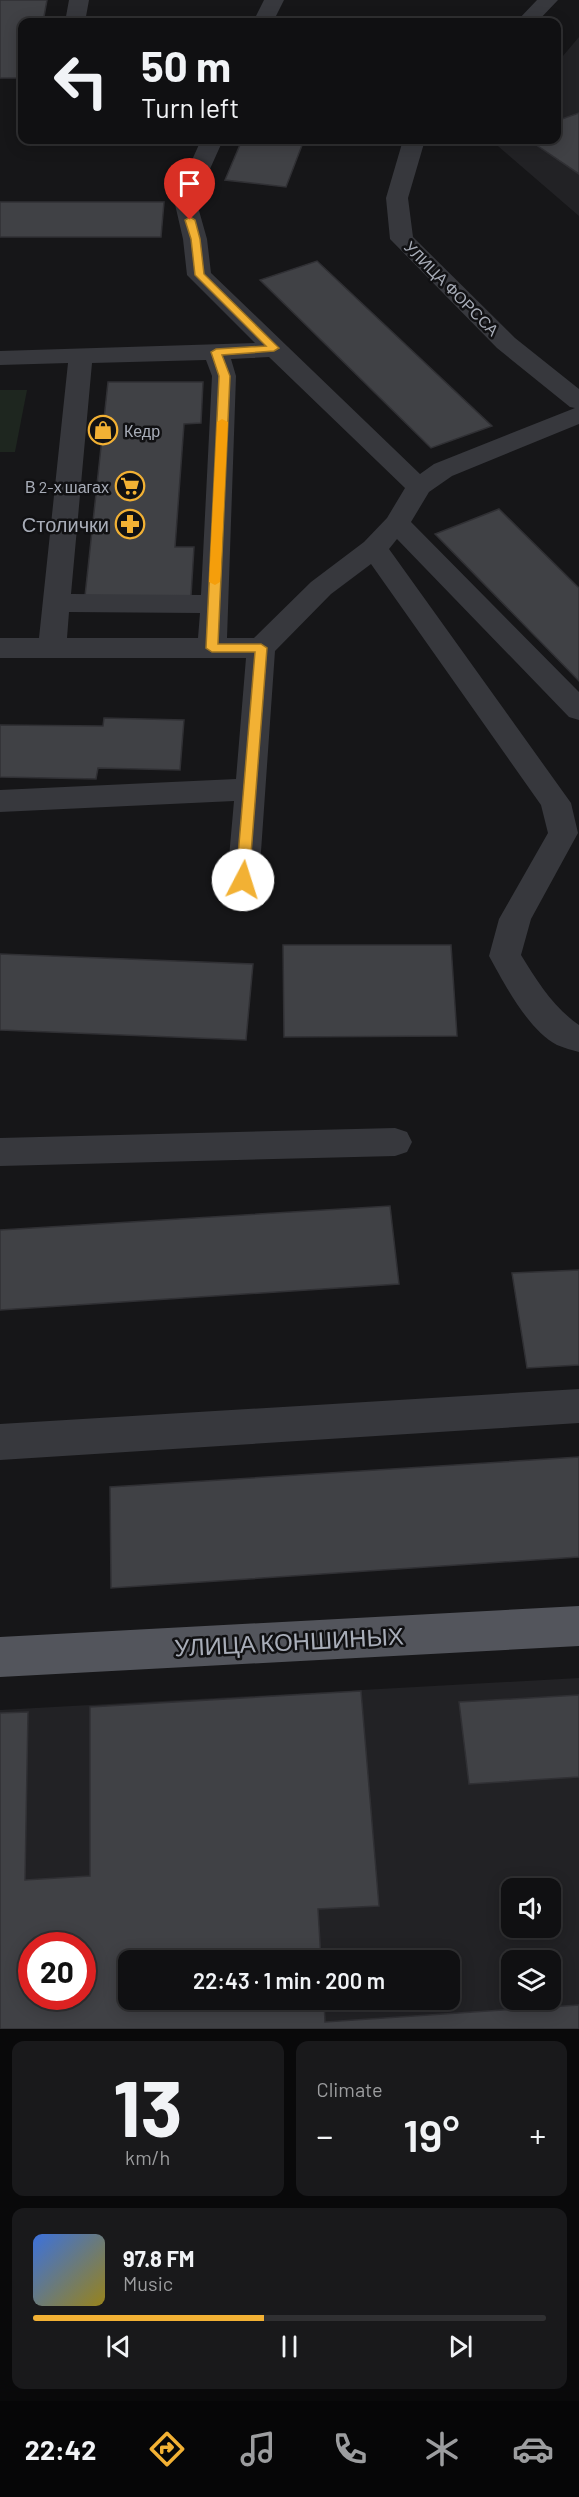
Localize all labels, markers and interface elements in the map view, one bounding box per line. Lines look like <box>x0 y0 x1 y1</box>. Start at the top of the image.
text: 50 m <box>141 40 231 90</box>
icon: left <box>42 42 120 120</box>
text: Turn left <box>141 91 239 123</box>
pin <box>164 158 215 220</box>
icon: arrive <box>173 167 206 200</box>
street label: УЛИЦА ФОРССА <box>401 237 503 339</box>
shop icon: Кедр <box>87 414 119 446</box>
place label: Кедр <box>124 421 160 440</box>
supermarket icon: В 2-х шагах <box>114 470 146 502</box>
place label: В 2-х шагах <box>25 477 109 496</box>
pharmacy icon: Столички <box>114 508 146 540</box>
place label: Столички <box>22 512 109 536</box>
position arrow <box>211 848 275 912</box>
street label: УЛИЦА КОНШИНЫХ <box>174 1621 404 1661</box>
map controls <box>501 1878 561 2010</box>
button: sound <box>501 1878 561 1938</box>
speed limit sign: 20 <box>18 1932 96 2010</box>
button: layers <box>501 1950 561 2010</box>
text: 22:43 · 1 min · 200 m <box>193 1967 385 1993</box>
text: 13 <box>113 2059 183 2153</box>
text: Climate <box>317 2077 383 2101</box>
text: 19° <box>403 2107 460 2161</box>
text: − <box>317 2115 333 2155</box>
text: + <box>530 2115 546 2155</box>
text: km/h <box>125 2145 170 2169</box>
text: 97.8 FM <box>123 2245 194 2271</box>
text: Music <box>123 2271 173 2295</box>
icon: previous <box>102 2330 135 2363</box>
icon: pause <box>273 2330 306 2363</box>
icon: next <box>444 2330 477 2363</box>
icon: directions <box>146 2428 188 2470</box>
icon: music <box>237 2428 279 2470</box>
icon: phone <box>329 2428 371 2470</box>
icon: climate <box>421 2428 463 2470</box>
icon: car <box>512 2428 554 2470</box>
text: 22:42 <box>25 2433 96 2465</box>

